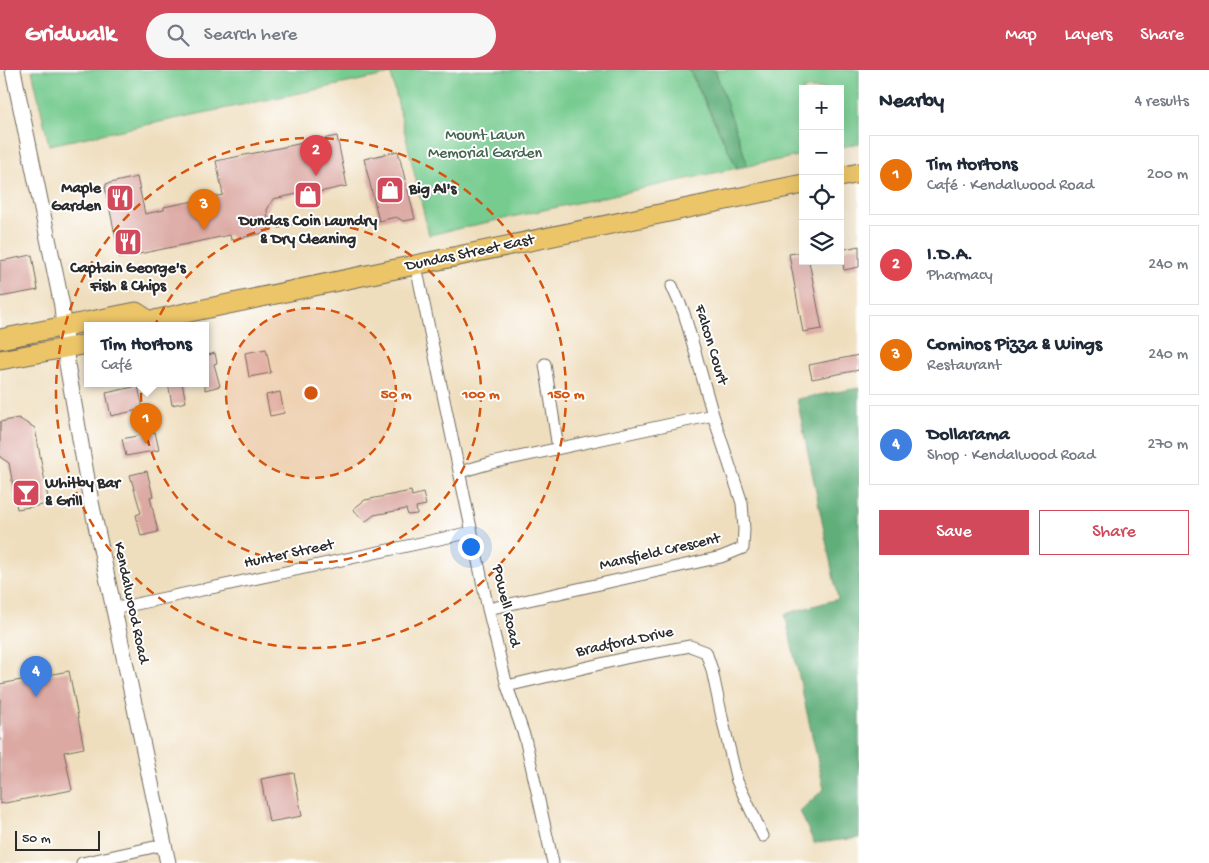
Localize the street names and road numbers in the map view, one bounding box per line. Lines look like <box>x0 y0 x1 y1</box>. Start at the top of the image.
street label: Dundas Street East <box>403 231 538 277</box>
street label: Falcon Court <box>689 302 732 389</box>
street label: Mansfield Crescent <box>598 530 724 576</box>
street label: Hunter Street <box>242 536 337 574</box>
street label: Kendalwood Road <box>108 541 152 667</box>
street label: Powell Road <box>486 562 524 650</box>
street label: Bradford Drive <box>574 623 676 663</box>

